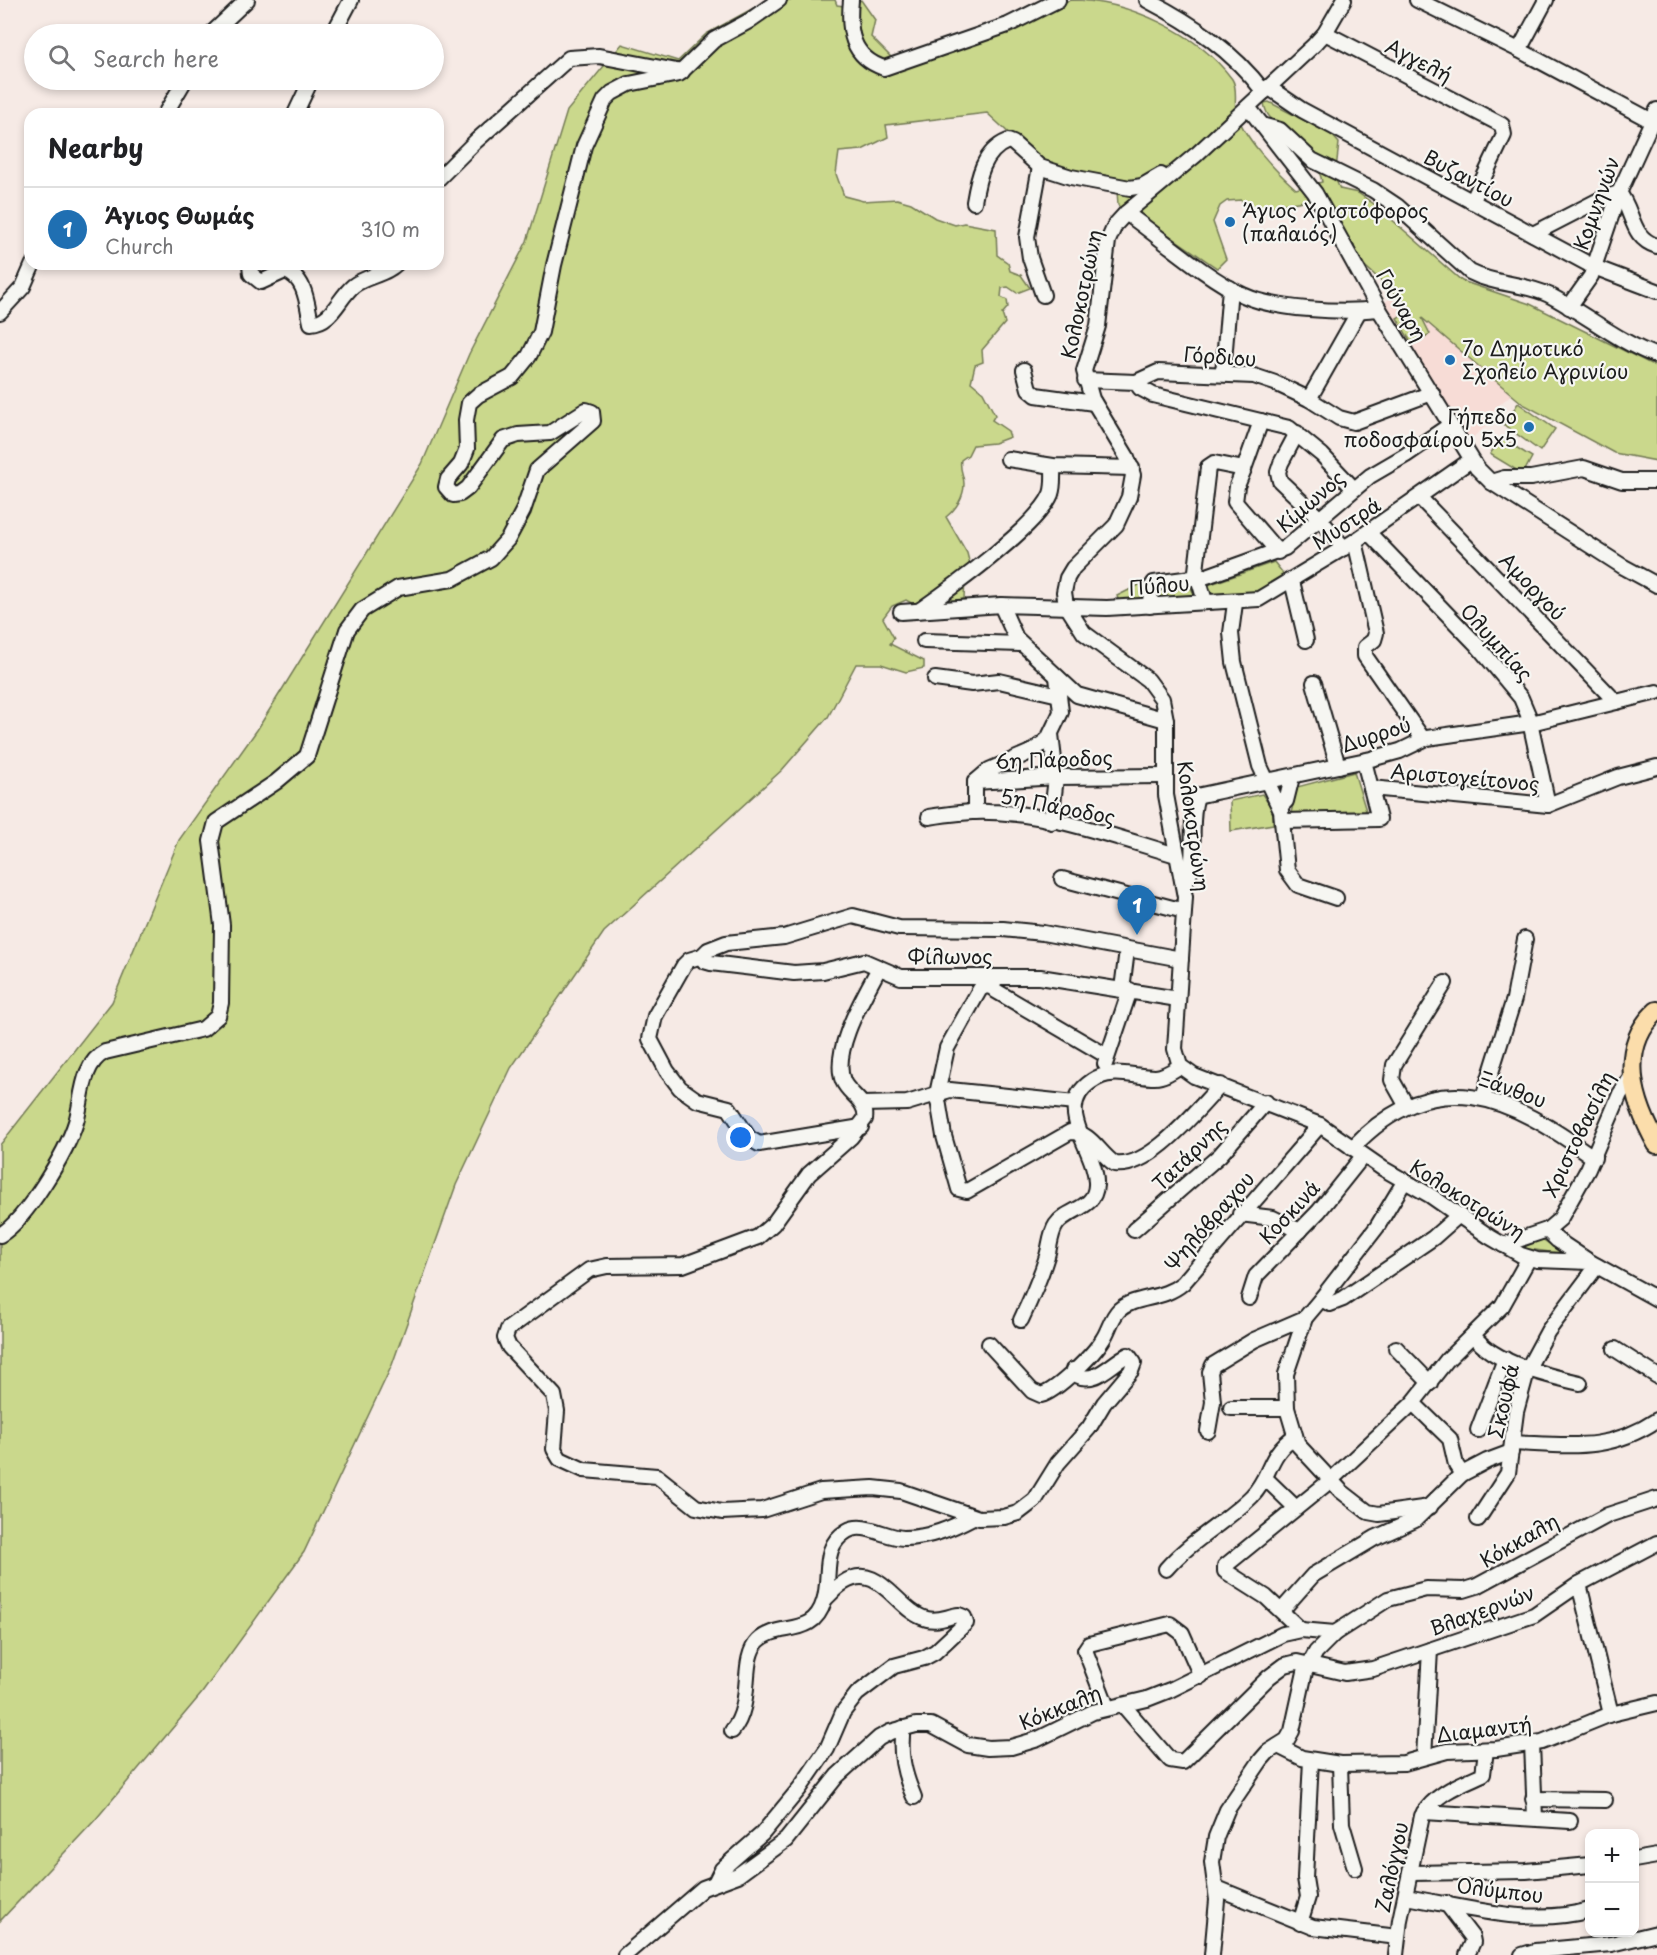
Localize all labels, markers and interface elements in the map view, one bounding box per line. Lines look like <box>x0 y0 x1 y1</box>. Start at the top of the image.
search box <box>24 24 444 90</box>
street label: Αγγελή <box>1381 30 1457 90</box>
icon: search <box>45 41 78 74</box>
text: Search here <box>93 41 219 74</box>
text: Nearby <box>48 128 143 167</box>
street label: Βυζαντίου <box>1419 142 1519 214</box>
street label: Κομνηνών <box>1565 152 1627 254</box>
place label: Άγιος Χριστόφορος (παλαιός) <box>1242 195 1429 248</box>
text: Άγιος Θωμάς <box>105 198 254 231</box>
text: 1 <box>63 214 72 244</box>
text: 310 m <box>360 214 420 244</box>
marker: Άγιος Χριστόφορος (παλαιός) <box>1223 215 1237 229</box>
street label: Κολοκοτρώνη <box>1053 227 1109 361</box>
text: Church <box>105 231 174 261</box>
street label: Γούναρη <box>1369 263 1435 347</box>
place label: 7ο Δημοτικό Σχολείο Αγρινίου <box>1462 333 1628 386</box>
street label: Γόρδιου <box>1182 338 1258 374</box>
marker: 7ο Δημοτικό Σχολείο Αγρινίου <box>1443 353 1457 367</box>
place label: Γήπεδο ποδοσφαίρου 5x5 <box>1344 401 1517 454</box>
marker: Γήπεδο ποδοσφαίρου 5x5 <box>1522 420 1536 434</box>
street label: Κίμωνος <box>1269 463 1351 539</box>
street label: Μυστρά <box>1306 489 1386 557</box>
street label: Αμοργού <box>1493 545 1573 627</box>
street label: Πύλου <box>1127 567 1191 603</box>
street label: Ολυμπίας <box>1454 596 1540 688</box>
street label: Δυρρού <box>1337 709 1415 759</box>
street label: 6η Πάροδος <box>995 742 1113 776</box>
street label: Αριστογείτονος <box>1389 756 1541 798</box>
street label: Κολοκοτρώνη <box>1170 759 1218 893</box>
street label: 5η Πάροδος <box>998 780 1118 832</box>
pin: 1 <box>1118 886 1156 935</box>
street label: Φίλωνος <box>908 941 992 971</box>
street label: Ξάνθου <box>1475 1063 1551 1115</box>
street label: Χριστοβασίλη <box>1535 1066 1621 1202</box>
street label: Τατάρνης <box>1145 1111 1233 1197</box>
your location <box>726 1123 755 1152</box>
street label: Κολοκοτρώνη <box>1404 1151 1532 1247</box>
street label: Ψηλόβραχου <box>1157 1164 1261 1278</box>
street label: Κοσκινά <box>1252 1173 1326 1251</box>
street label: Σκουφά <box>1480 1361 1526 1441</box>
street label: Κόκκαλη <box>1474 1505 1564 1575</box>
street label: Βλαχερνών <box>1425 1577 1539 1643</box>
street label: Κόκκαλη <box>1014 1677 1106 1737</box>
street label: Διαμαντή <box>1435 1708 1533 1750</box>
street label: Ζαλόγγου <box>1367 1819 1415 1915</box>
map controls <box>1585 1829 1639 1937</box>
button: + <box>1585 1829 1639 1883</box>
street label: Ολύμπου <box>1455 1870 1545 1910</box>
button: − <box>1585 1883 1639 1937</box>

